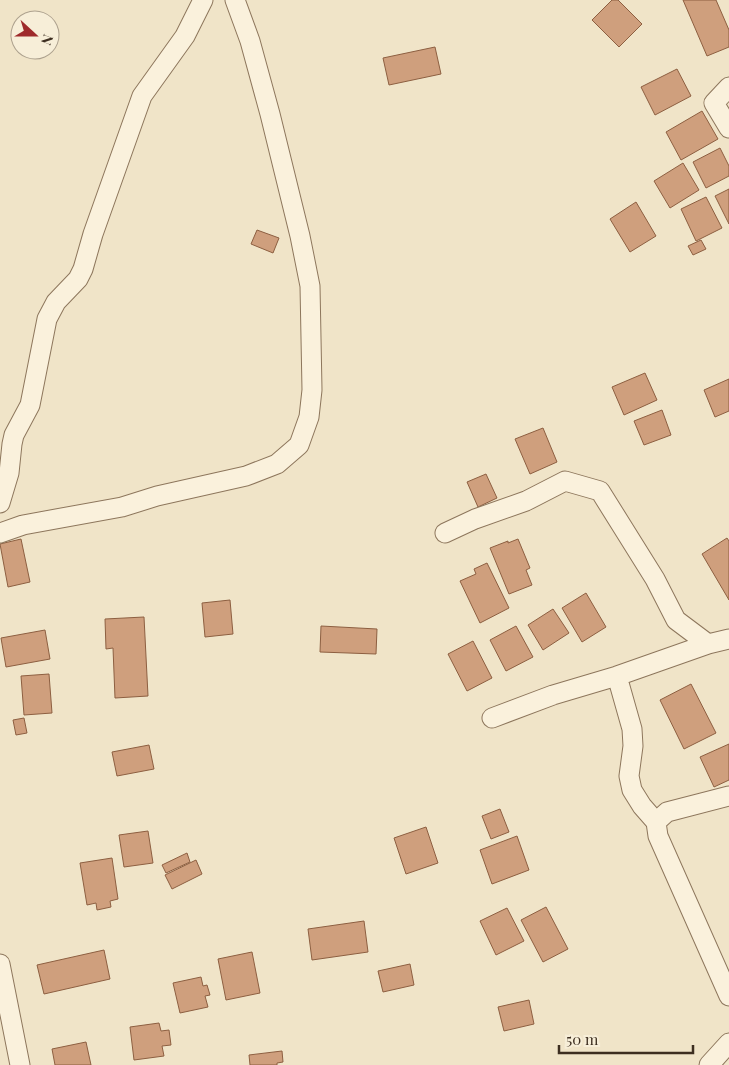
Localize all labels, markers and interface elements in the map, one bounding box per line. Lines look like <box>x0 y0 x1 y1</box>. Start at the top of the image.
north arrow <box>10 10 60 60</box>
text: N <box>37 32 58 48</box>
scale bar <box>559 1022 693 1054</box>
text: 50 m <box>566 1029 599 1049</box>

